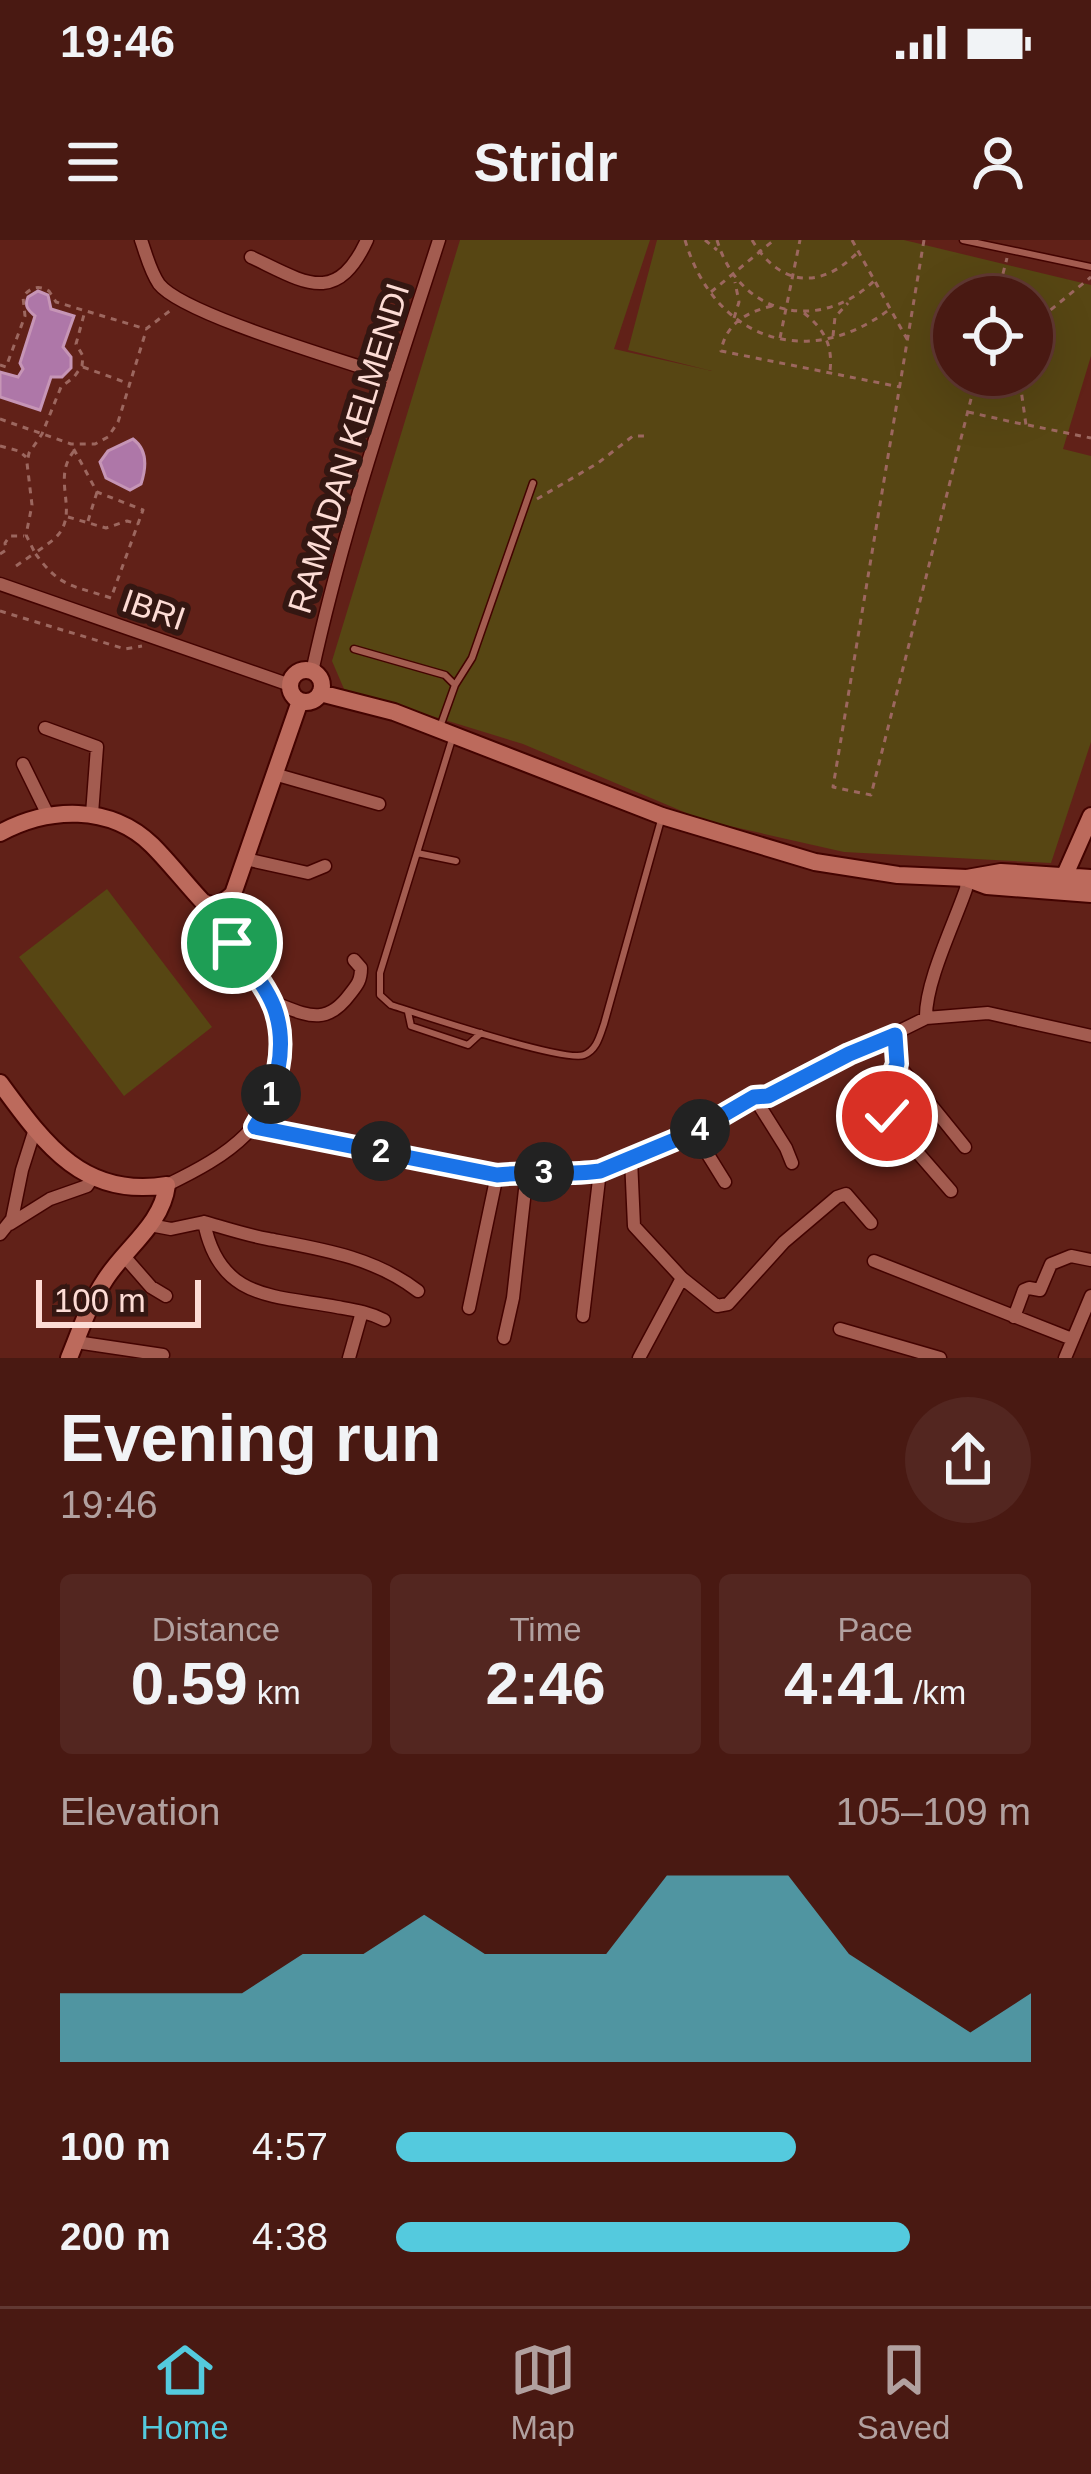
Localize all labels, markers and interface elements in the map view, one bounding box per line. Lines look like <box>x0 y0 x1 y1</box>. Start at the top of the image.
text: 19:46 <box>60 16 175 67</box>
icon: menu <box>60 129 126 195</box>
icon: person <box>965 129 1031 195</box>
text: Stridr <box>473 132 618 192</box>
map controls <box>933 276 1053 396</box>
button: locate <box>933 276 1053 396</box>
street label: RAMADAN KELMENDI <box>281 279 416 618</box>
street label: IBRI <box>117 582 190 637</box>
pin <box>181 892 283 994</box>
icon: arrive <box>199 910 265 976</box>
pin: 1 <box>241 1064 301 1124</box>
pin <box>836 1065 938 1167</box>
text: 1 <box>262 1075 280 1112</box>
icon: check <box>854 1083 920 1149</box>
pin: 4 <box>670 1099 730 1159</box>
text: 4 <box>691 1110 709 1147</box>
pin: 2 <box>351 1121 411 1181</box>
text: 2 <box>372 1132 390 1169</box>
pin: 3 <box>514 1142 574 1202</box>
text: 3 <box>535 1153 553 1190</box>
scale bar <box>36 1274 201 1327</box>
text: 100 m <box>54 1282 146 1319</box>
button: share <box>905 1397 1031 1523</box>
text: Evening run <box>60 1401 441 1475</box>
text: 19:46 <box>60 1483 158 1526</box>
text: Distance <box>152 1611 280 1648</box>
text: Time <box>509 1611 582 1648</box>
text: Pace <box>838 1611 913 1648</box>
text: 0.59 <box>131 1650 248 1717</box>
text: 2:46 <box>485 1650 606 1717</box>
text: 4:41 <box>784 1650 904 1717</box>
text: km <box>248 1674 301 1711</box>
text: /km <box>904 1674 966 1711</box>
text: Elevation <box>60 1790 220 1833</box>
text: 105–109 m <box>836 1790 1031 1833</box>
text: 100 m <box>60 2125 171 2168</box>
text: 4:57 <box>252 2125 328 2168</box>
text: 200 m <box>60 2215 171 2258</box>
text: 4:38 <box>252 2215 328 2258</box>
tab: Home <box>141 2337 229 2447</box>
tab: Map <box>510 2337 576 2447</box>
tab: Saved <box>857 2337 950 2447</box>

